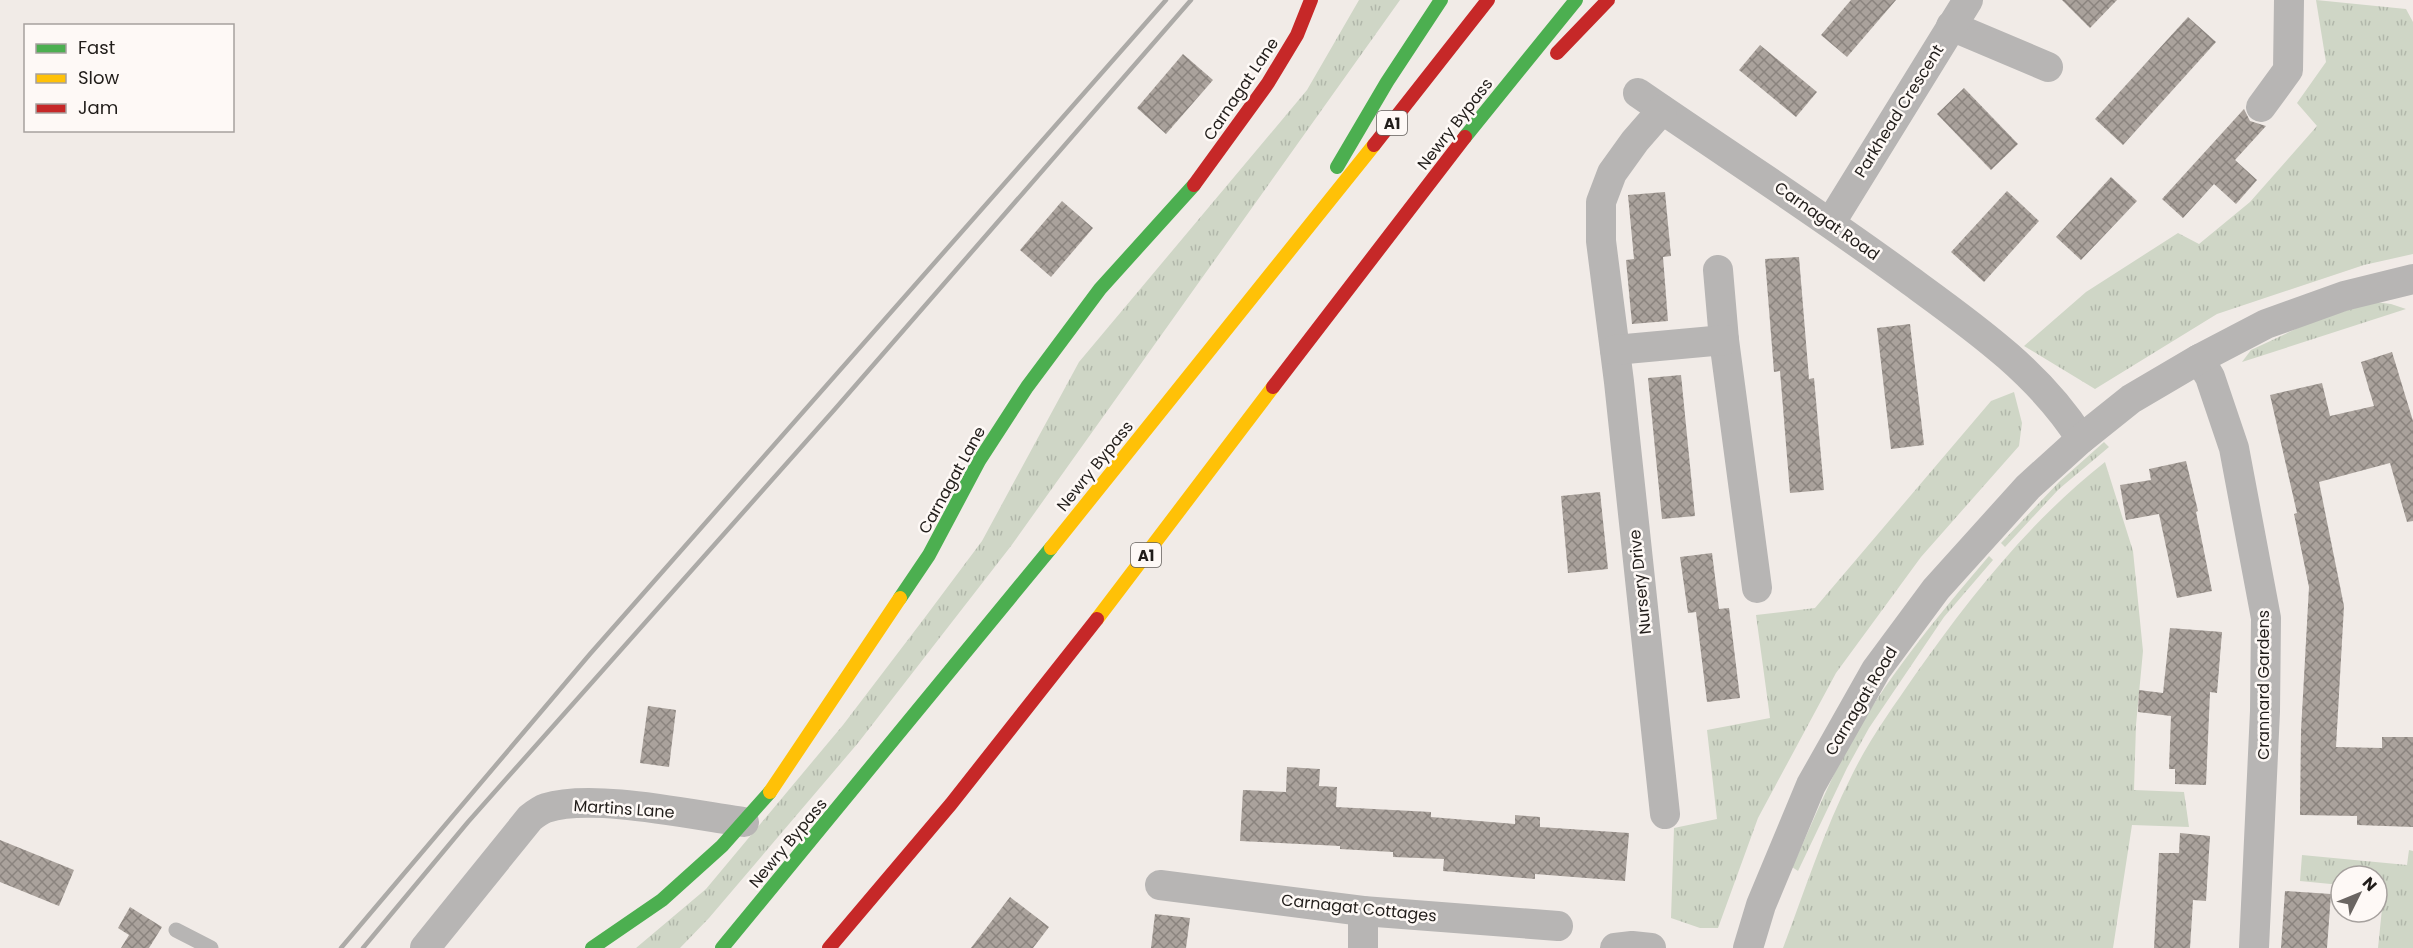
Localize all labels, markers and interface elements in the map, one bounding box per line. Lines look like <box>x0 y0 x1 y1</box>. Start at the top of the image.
legend <box>24 24 234 132</box>
street label: Carnagat Lane <box>1198 33 1284 145</box>
text: Fast <box>78 35 115 60</box>
street label: Parkhead Crescent <box>1849 40 1949 182</box>
text: Slow <box>78 65 120 90</box>
street label: Newry Bypass <box>1412 73 1498 175</box>
text: Jam <box>78 95 118 120</box>
road number: A1 <box>1377 111 1407 135</box>
street label: Carnagat Road <box>1770 176 1884 266</box>
street label: Newry Bypass <box>1051 416 1139 516</box>
street label: Carnagat Lane <box>913 422 991 538</box>
street label: Nursery Drive <box>1623 528 1657 635</box>
road number: A1 <box>1131 543 1161 567</box>
street label: Crannard Gardens <box>2252 610 2275 760</box>
street label: Carnagat Road <box>1819 642 1903 760</box>
street label: Newry Bypass <box>744 793 832 893</box>
street label: Martins Lane <box>573 794 675 824</box>
north arrow <box>2329 864 2389 924</box>
text: N <box>2357 872 2382 896</box>
street label: Carnagat Cottages <box>1280 888 1438 928</box>

